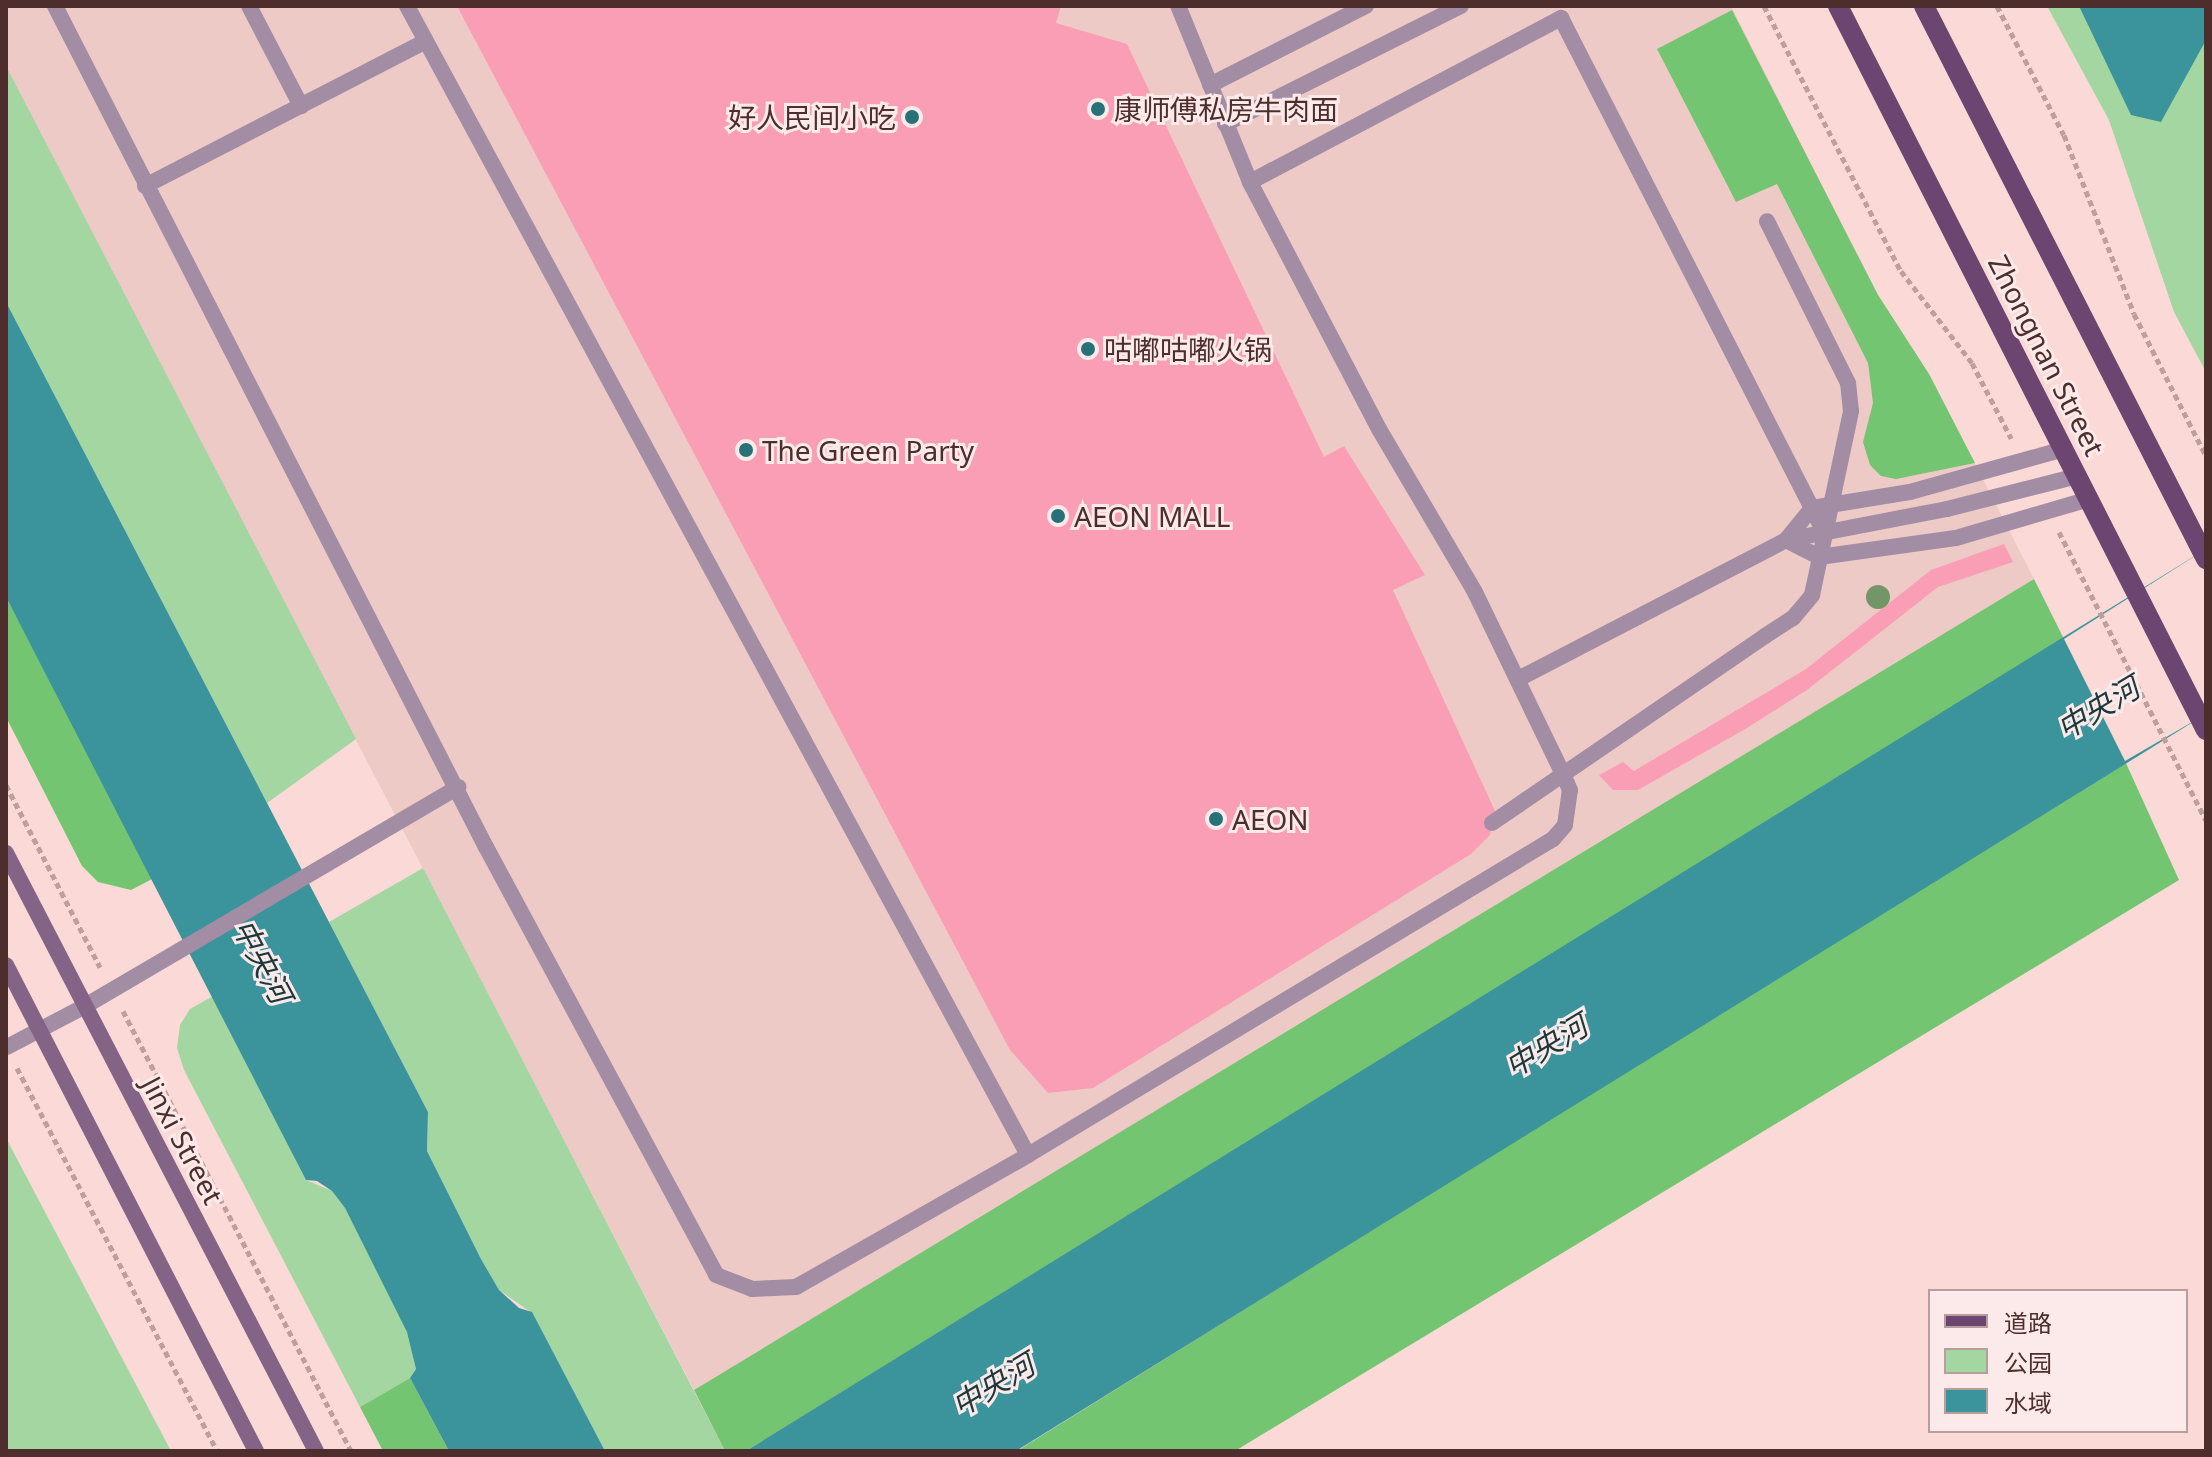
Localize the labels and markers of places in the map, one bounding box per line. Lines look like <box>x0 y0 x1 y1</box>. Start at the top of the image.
place label: 康师傅私房牛肉面 <box>1114 92 1338 126</box>
place label: 好人民间小吃 <box>728 100 896 134</box>
marker: 康师傅私房牛肉面 <box>1089 100 1107 118</box>
marker: 好人民间小吃 <box>903 108 921 126</box>
place label: 咕嘟咕嘟火锅 <box>1104 332 1272 366</box>
marker: 咕嘟咕嘟火锅 <box>1079 340 1097 358</box>
place label: The Green Party <box>762 433 974 467</box>
marker: The Green Party <box>737 441 755 459</box>
place label: AEON MALL <box>1074 499 1231 533</box>
marker: AEON MALL <box>1049 507 1067 525</box>
place label: AEON <box>1232 802 1309 836</box>
marker: AEON <box>1207 810 1225 828</box>

